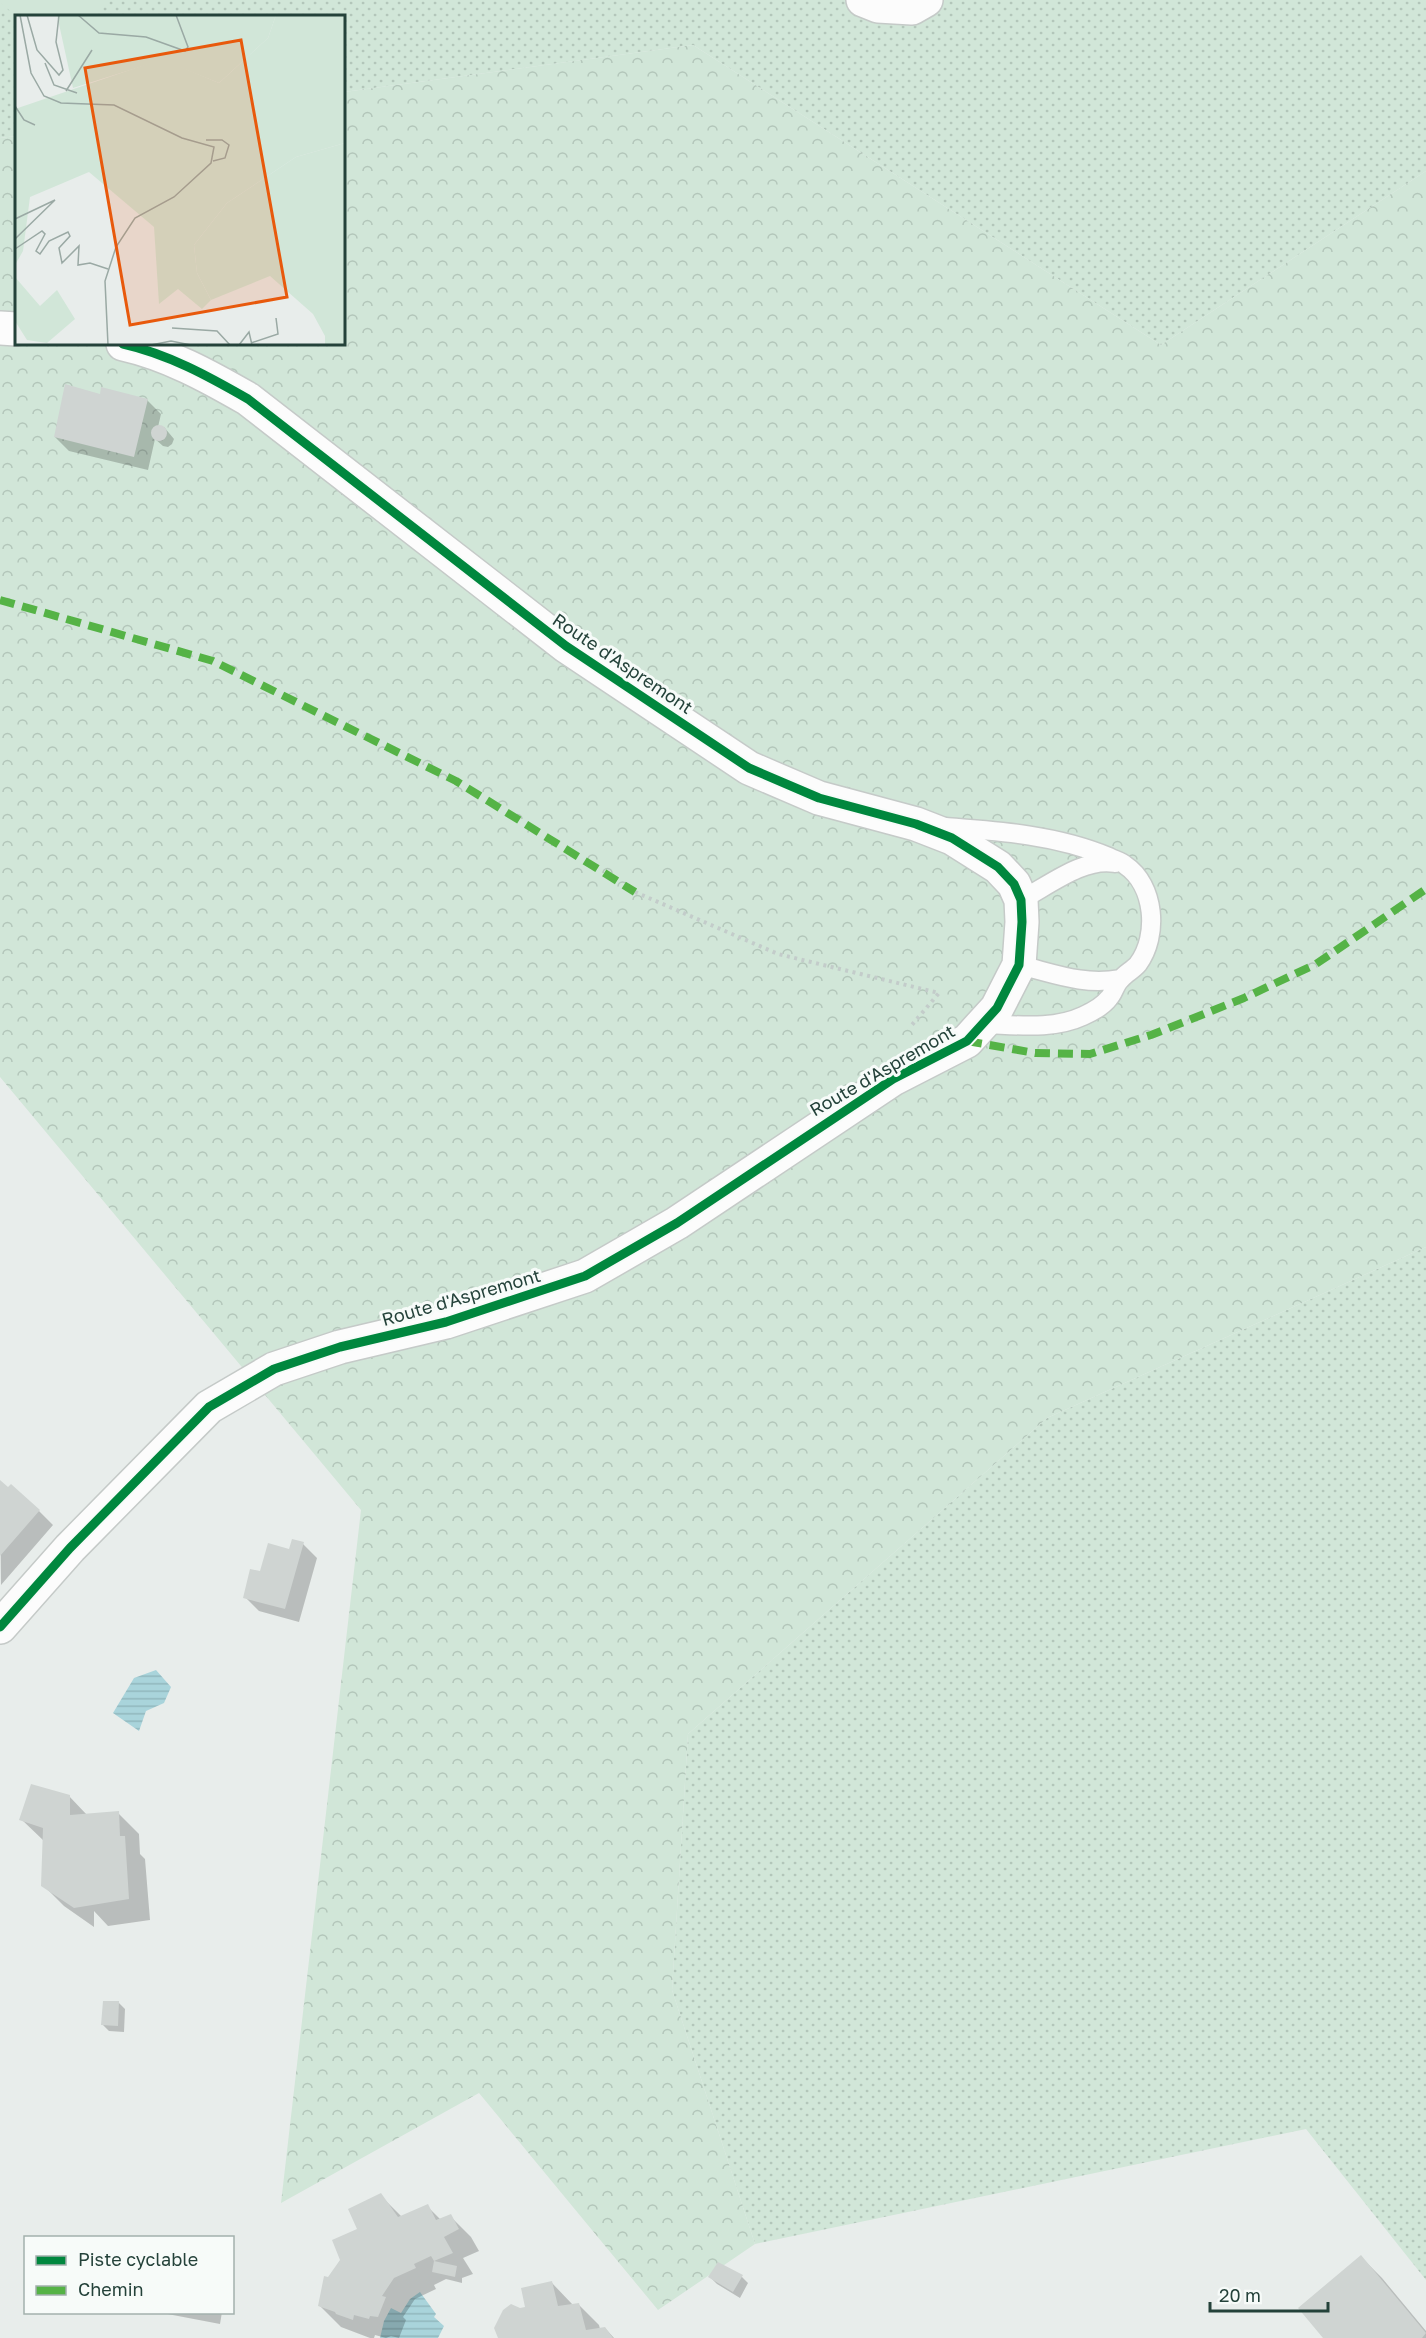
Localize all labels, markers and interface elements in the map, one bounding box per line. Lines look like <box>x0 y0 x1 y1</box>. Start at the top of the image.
inset map <box>15 15 345 345</box>
street label: Route d'Aspremont <box>549 608 697 718</box>
street label: Route d'Aspremont <box>805 1019 959 1121</box>
street label: Route d'Aspremont <box>379 1264 543 1330</box>
legend <box>24 2236 234 2314</box>
text: Piste cyclable <box>78 2248 198 2270</box>
scale bar <box>1210 2275 1328 2313</box>
text: Chemin <box>78 2278 144 2300</box>
text: 20 m <box>1219 2284 1261 2306</box>

